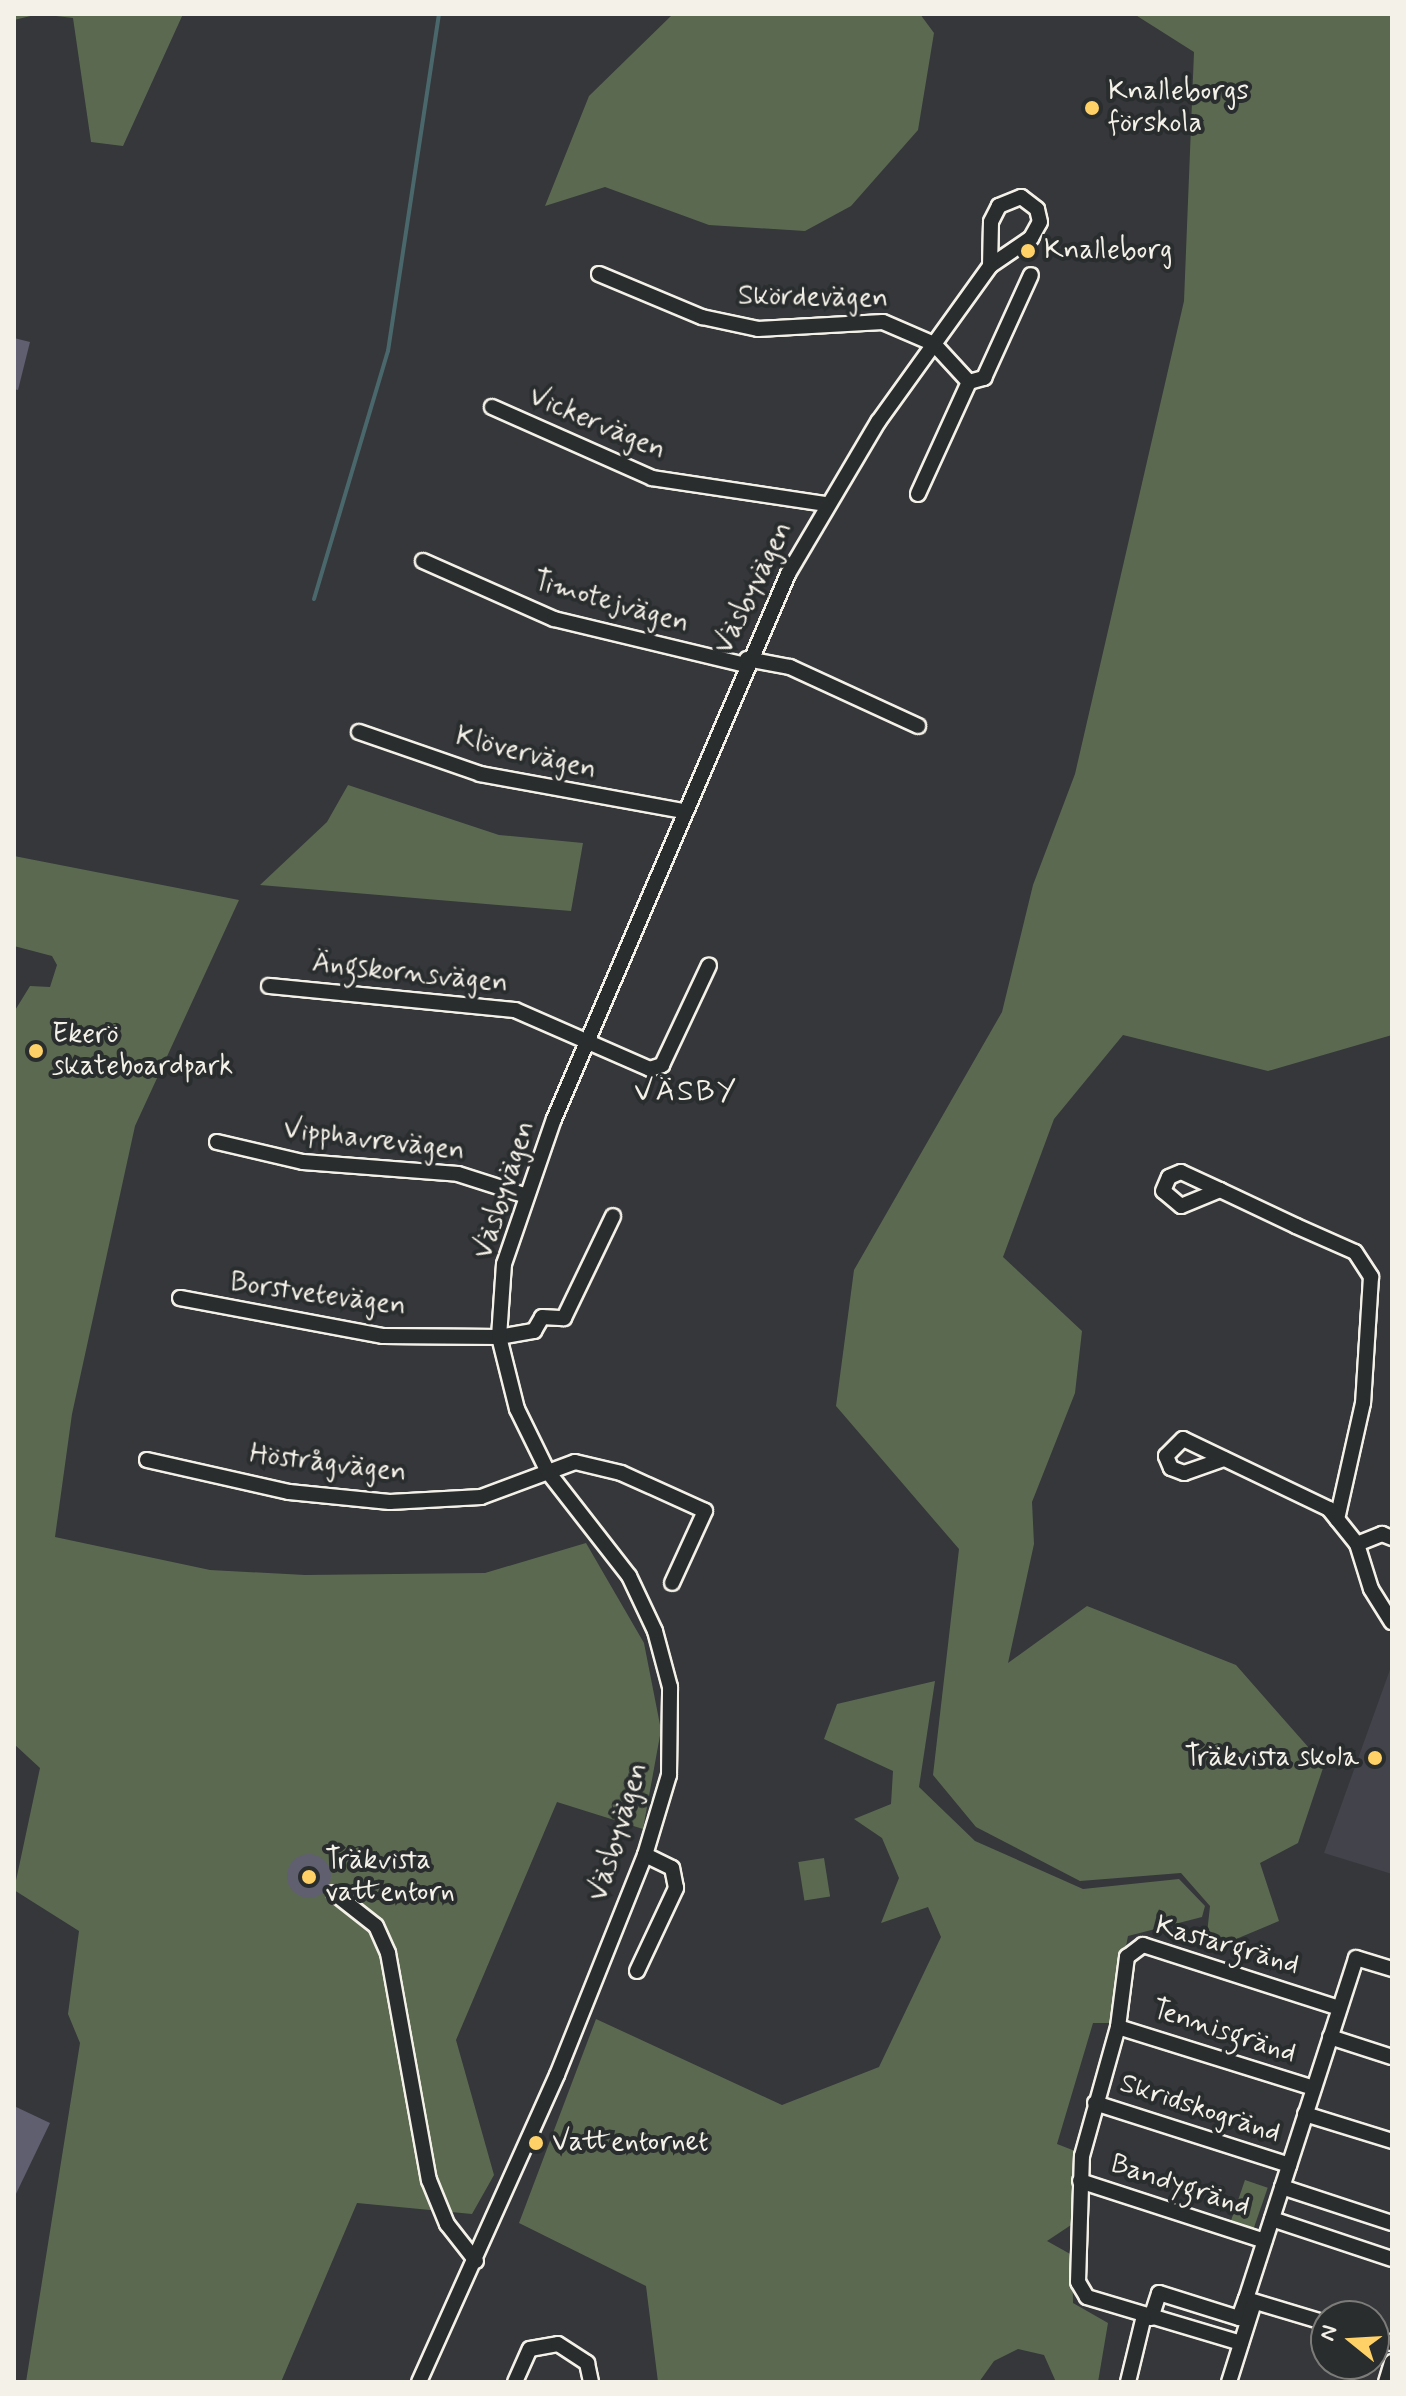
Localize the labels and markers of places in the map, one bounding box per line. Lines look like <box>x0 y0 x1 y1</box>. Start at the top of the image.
place label: Knalleborgs förskola <box>1108 75 1249 141</box>
marker: Knalleborgs förskola <box>1083 99 1101 117</box>
place label: Knalleborg <box>1044 234 1172 268</box>
marker: Knalleborg <box>1019 242 1037 260</box>
place label: Ekerö skateboardpark <box>52 1018 233 1084</box>
marker: Ekerö skateboardpark <box>27 1042 45 1060</box>
place label: Träkvista skola <box>1187 1741 1359 1775</box>
marker: Träkvista skola <box>1366 1749 1384 1767</box>
place label: Träkvista vattentorn <box>325 1844 455 1910</box>
marker: Träkvista vattentorn <box>300 1868 318 1886</box>
place label: Vattentornet <box>552 2126 709 2160</box>
marker: Vattentornet <box>527 2134 545 2152</box>

